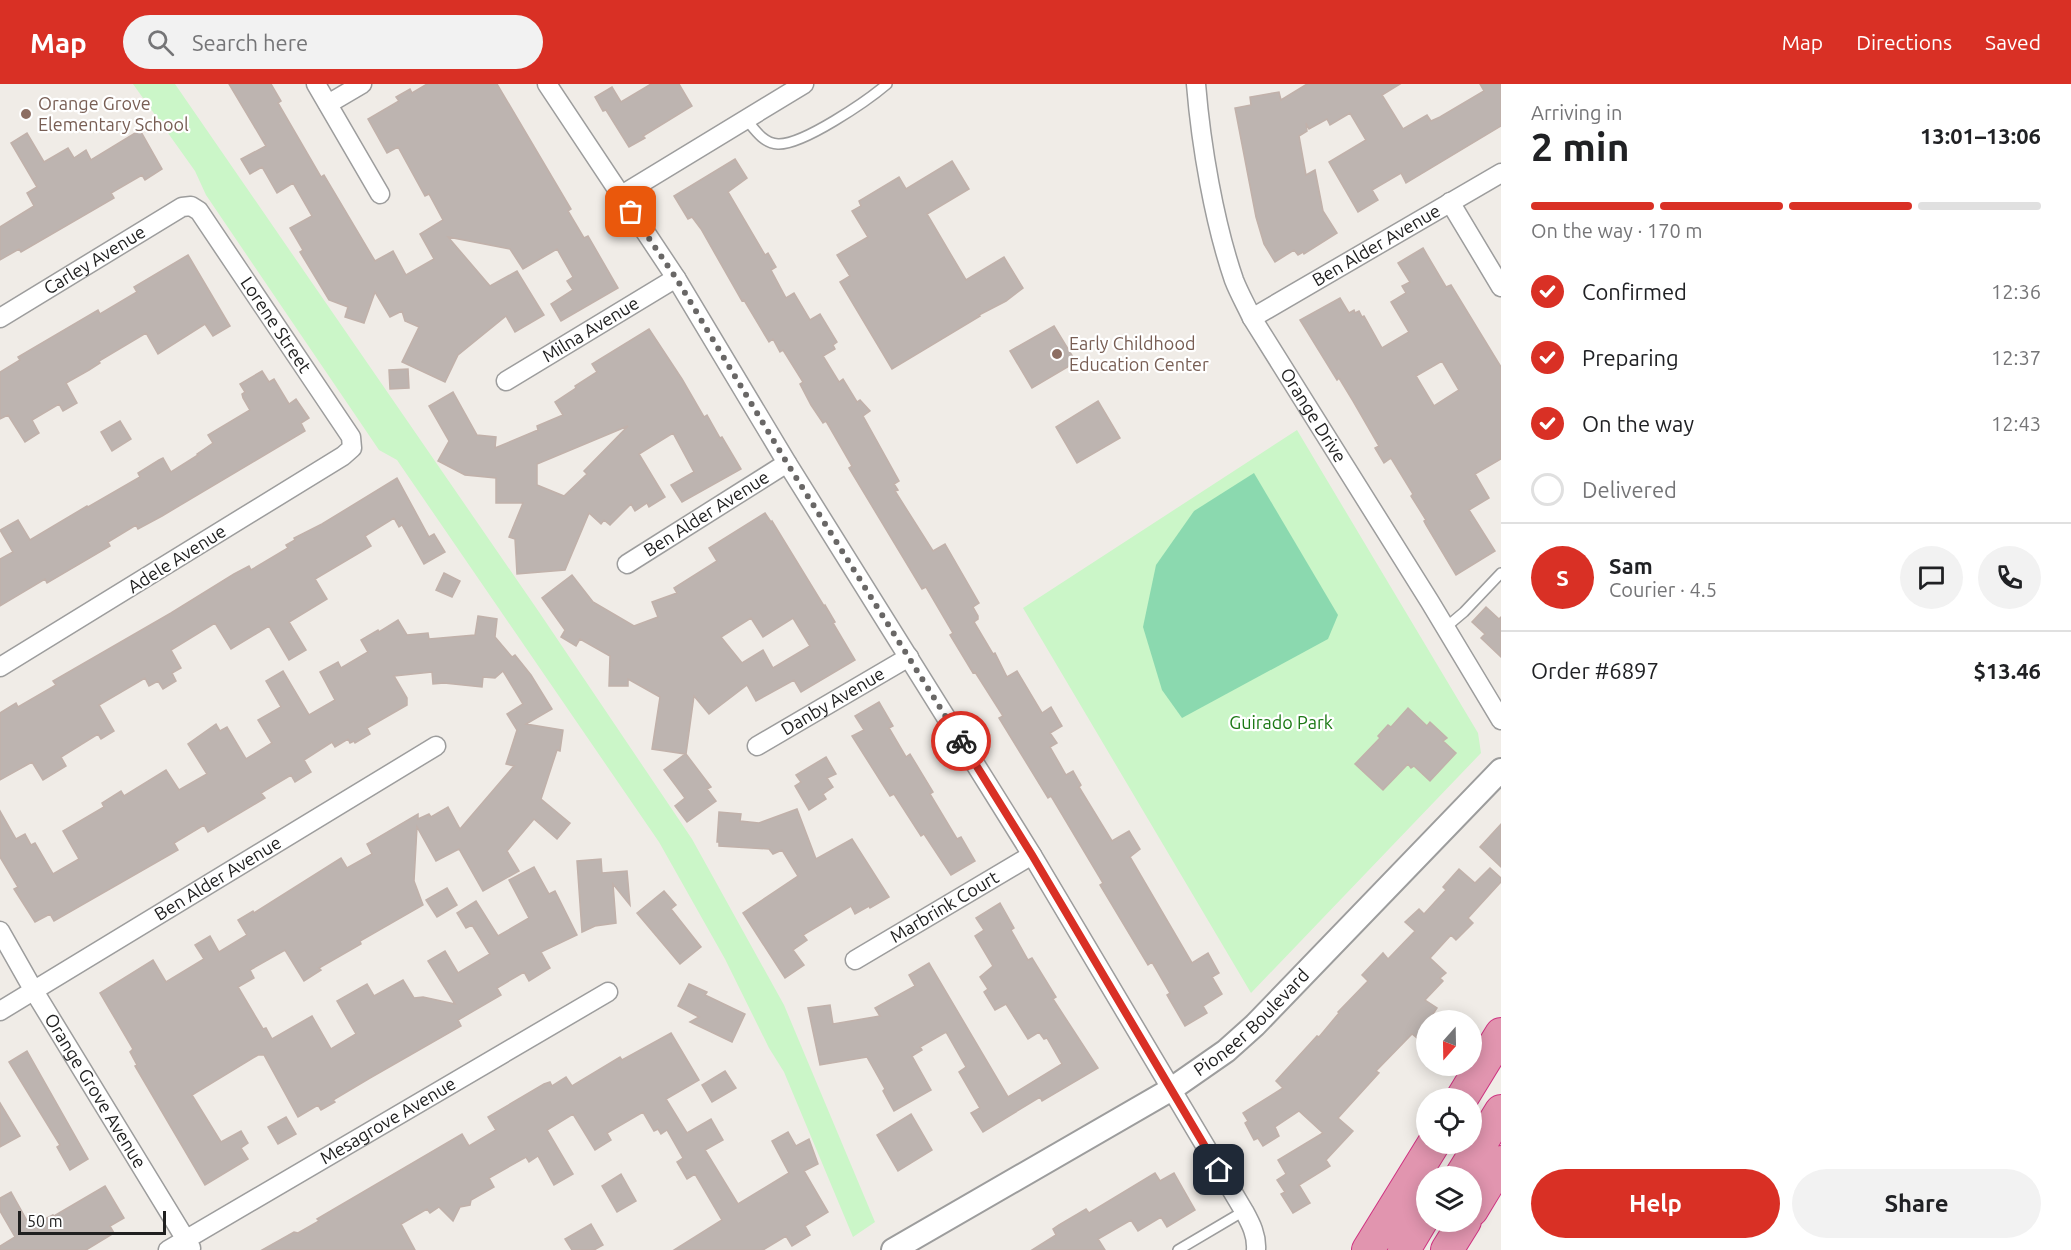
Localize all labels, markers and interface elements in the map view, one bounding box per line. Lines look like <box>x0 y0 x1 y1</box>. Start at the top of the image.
search box <box>123 15 543 69</box>
icon: search <box>144 26 177 59</box>
text: Map <box>30 27 87 58</box>
text: Search here <box>192 30 308 55</box>
text: Map <box>1782 30 1823 54</box>
text: Directions <box>1856 30 1952 54</box>
text: Saved <box>1985 30 2041 54</box>
place label: Orange Grove Elementary School <box>38 93 189 134</box>
text: Arriving in <box>1531 101 1622 124</box>
marker: Orange Grove Elementary School <box>19 107 33 121</box>
text: 13:01–13:06 <box>1920 123 2041 148</box>
text: 2 min <box>1531 125 1630 168</box>
pin <box>605 186 656 237</box>
icon: bag <box>614 195 647 228</box>
street label: Ben Alder Avenue <box>1309 200 1443 290</box>
text: On the way · 170 m <box>1531 219 1703 242</box>
street label: Carley Avenue <box>40 221 149 298</box>
street label: Lorene Street <box>237 273 316 376</box>
icon: check <box>1531 275 1564 308</box>
text: Confirmed <box>1582 279 1687 304</box>
text: 12:36 <box>1991 280 2041 303</box>
street label: Milna Avenue <box>538 292 642 366</box>
place label: Early Childhood Education Center <box>1069 333 1209 374</box>
icon: check <box>1531 341 1564 374</box>
text: Preparing <box>1582 345 1679 370</box>
text: 12:37 <box>1991 346 2041 369</box>
marker: Early Childhood Education Center <box>1050 347 1064 361</box>
street label: Orange Drive <box>1277 364 1351 466</box>
icon: check <box>1531 407 1564 440</box>
text: On the way <box>1582 411 1694 436</box>
text: 12:43 <box>1991 412 2041 435</box>
street label: Ben Alder Avenue <box>640 466 772 560</box>
text: Delivered <box>1582 477 1677 502</box>
street label: Adele Avenue <box>124 520 229 596</box>
button: chat <box>1900 546 1963 609</box>
button: phone <box>1978 546 2041 609</box>
text: Sam <box>1609 553 1653 578</box>
text: S <box>1556 565 1569 590</box>
text: Courier · 4.5 <box>1609 578 1717 601</box>
text: Order #6897 <box>1531 658 1659 683</box>
text: $13.46 <box>1974 658 2041 683</box>
street label: Danby Avenue <box>777 663 888 739</box>
courier <box>931 711 991 771</box>
park label: Guirado Park <box>1229 712 1333 732</box>
icon: bike <box>945 725 978 758</box>
street label: Ben Alder Avenue <box>151 832 284 924</box>
street label: Marbrink Court <box>886 866 1002 946</box>
street label: Pioneer Boulevard <box>1190 964 1312 1079</box>
street label: Orange Grove Avenue <box>41 1009 151 1171</box>
north arrow <box>1416 1010 1482 1076</box>
map controls <box>1416 1010 1482 1232</box>
street label: Mesagrove Avenue <box>316 1073 459 1168</box>
button: locate <box>1416 1088 1482 1154</box>
pin <box>1193 1144 1244 1195</box>
icon: home <box>1202 1153 1235 1186</box>
button: layers <box>1416 1166 1482 1232</box>
button: Help <box>1531 1169 1780 1238</box>
button: Share <box>1792 1169 2041 1238</box>
scale bar <box>18 1208 166 1236</box>
text: 50 m <box>27 1212 63 1230</box>

